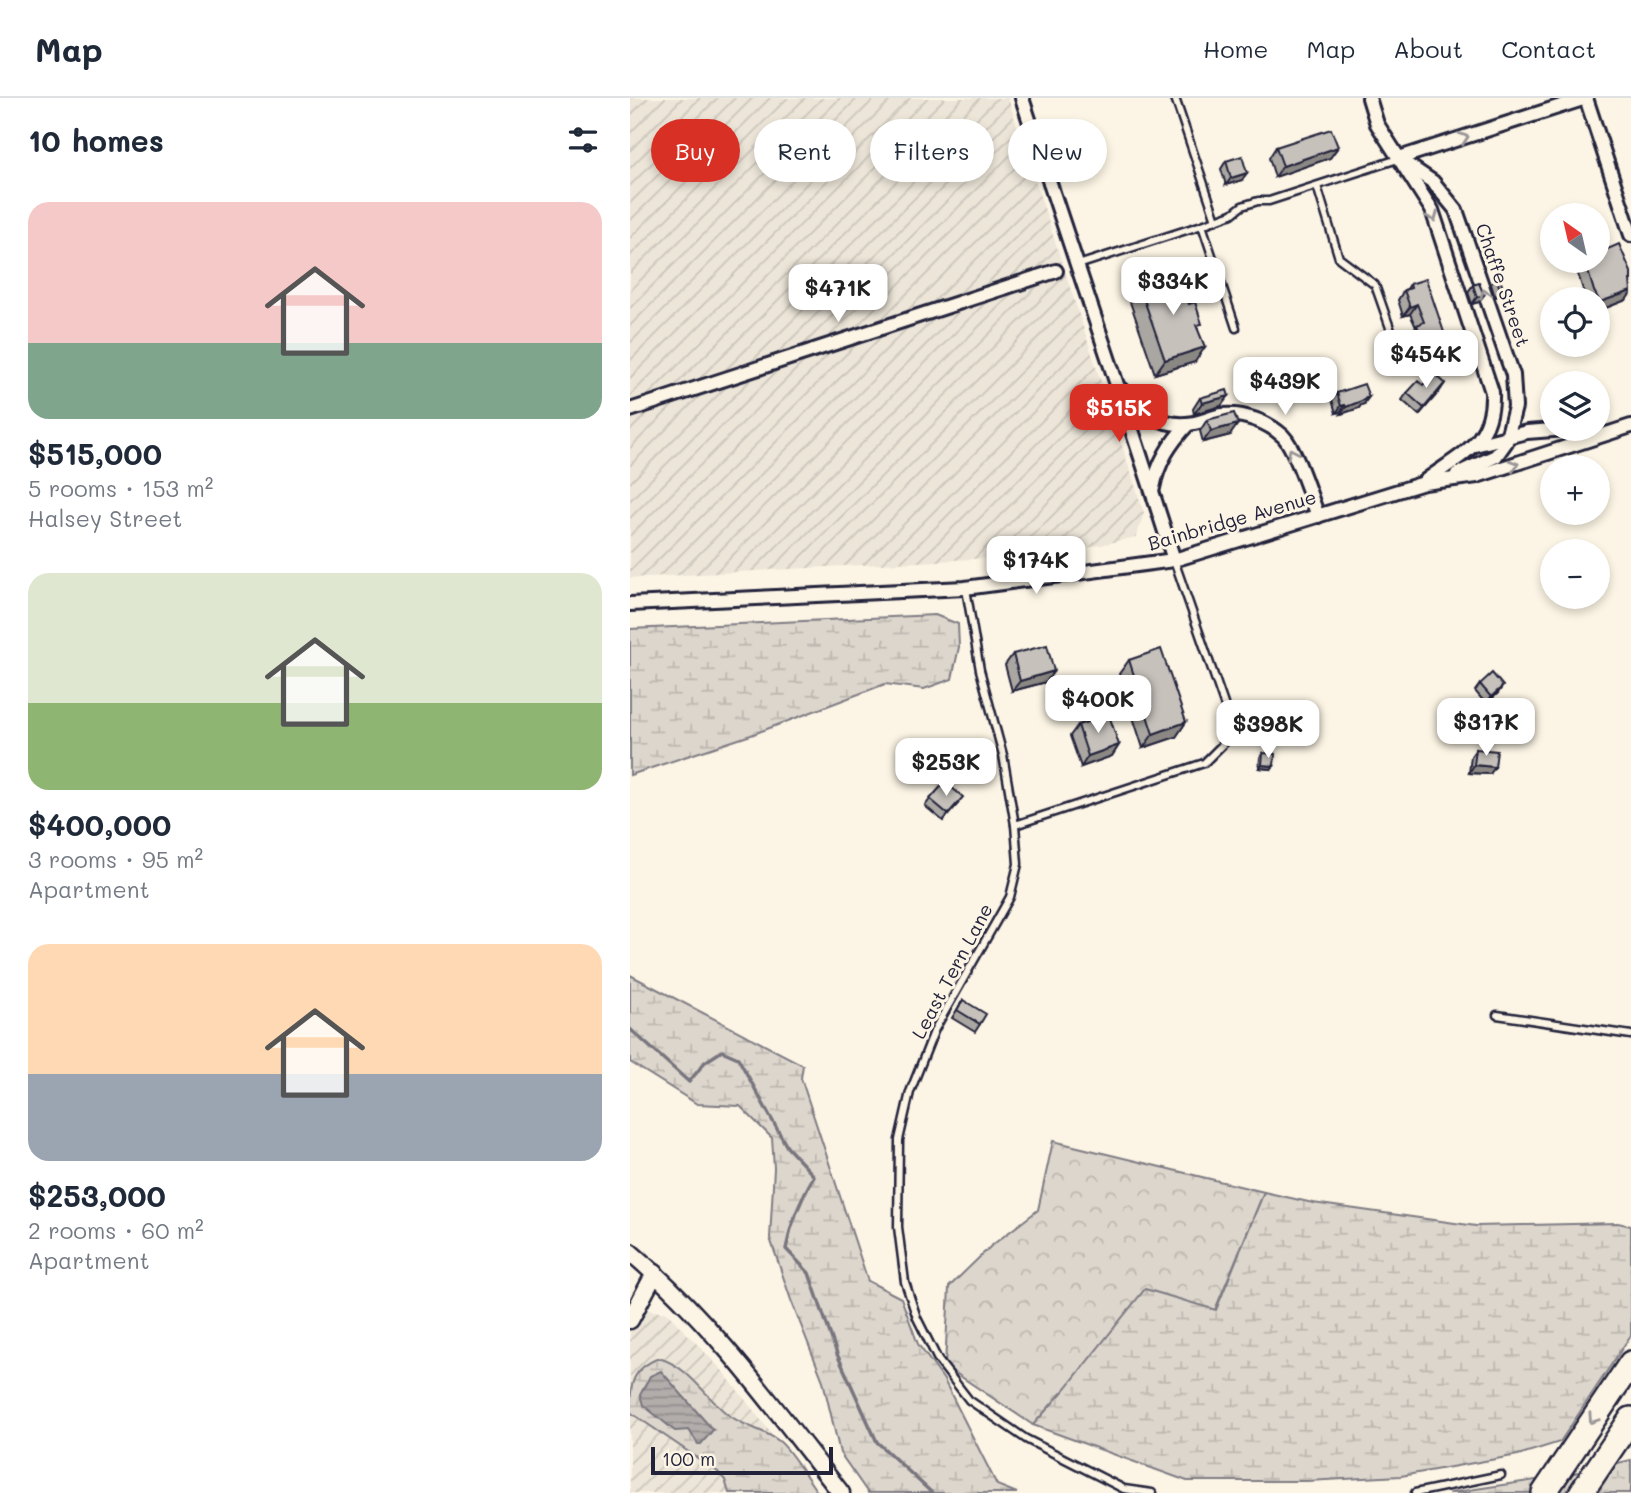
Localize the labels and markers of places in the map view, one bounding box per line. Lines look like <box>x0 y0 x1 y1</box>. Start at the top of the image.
pin: $334K <box>1124 258 1222 317</box>
pin: $471K <box>789 264 887 324</box>
pin: $454K <box>1377 330 1475 390</box>
pin: $439K <box>1236 358 1334 417</box>
pin: $515K <box>1070 384 1168 444</box>
pin: $174K <box>987 536 1085 596</box>
pin: $400K <box>1049 676 1147 735</box>
pin: $317K <box>1437 698 1535 758</box>
pin: $398K <box>1219 700 1317 760</box>
pin: $253K <box>897 738 995 798</box>

